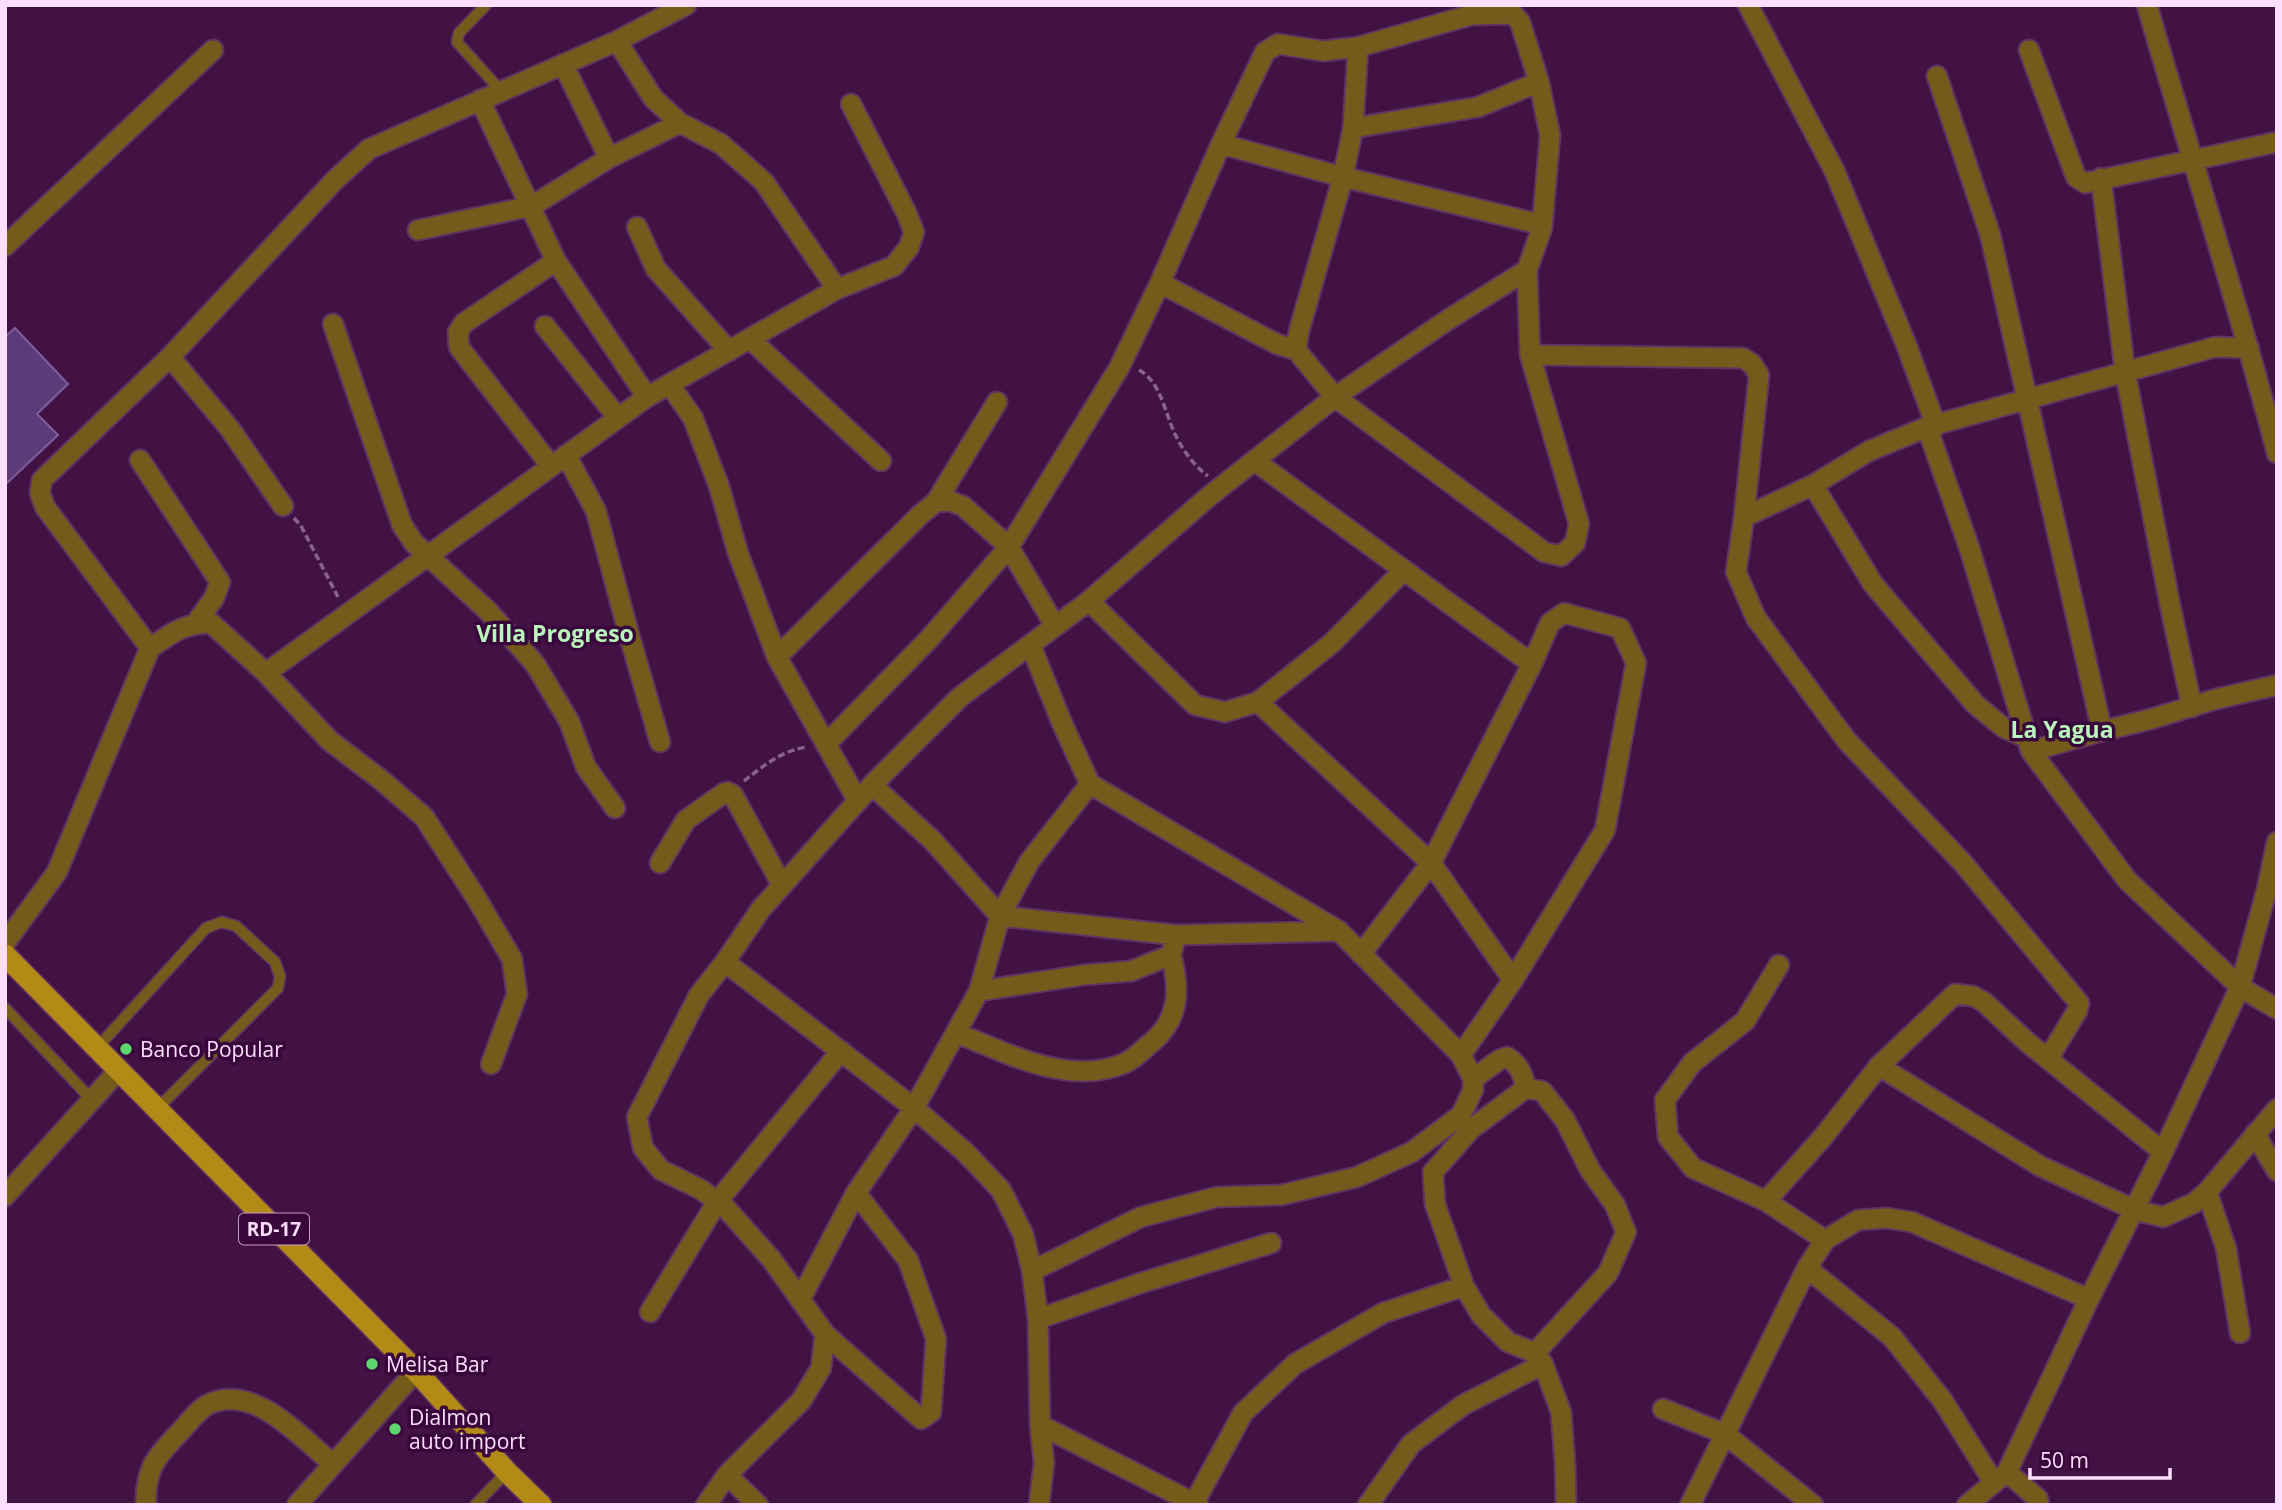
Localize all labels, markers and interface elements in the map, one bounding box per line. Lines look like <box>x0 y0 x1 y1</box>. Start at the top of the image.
district label: Villa Progreso <box>476 617 634 649</box>
district label: La Yagua <box>2010 713 2114 745</box>
place label: Banco Popular <box>140 1035 283 1063</box>
marker: Banco Popular <box>118 1041 134 1057</box>
road number: RD-17 <box>239 1214 309 1245</box>
place label: Melisa Bar <box>386 1350 489 1378</box>
marker: Melisa Bar <box>364 1356 380 1372</box>
place label: Dialmon auto import <box>409 1403 525 1455</box>
marker: Dialmon auto import <box>387 1421 403 1437</box>
scale bar <box>2030 1436 2170 1480</box>
text: 50 m <box>2040 1446 2089 1474</box>

